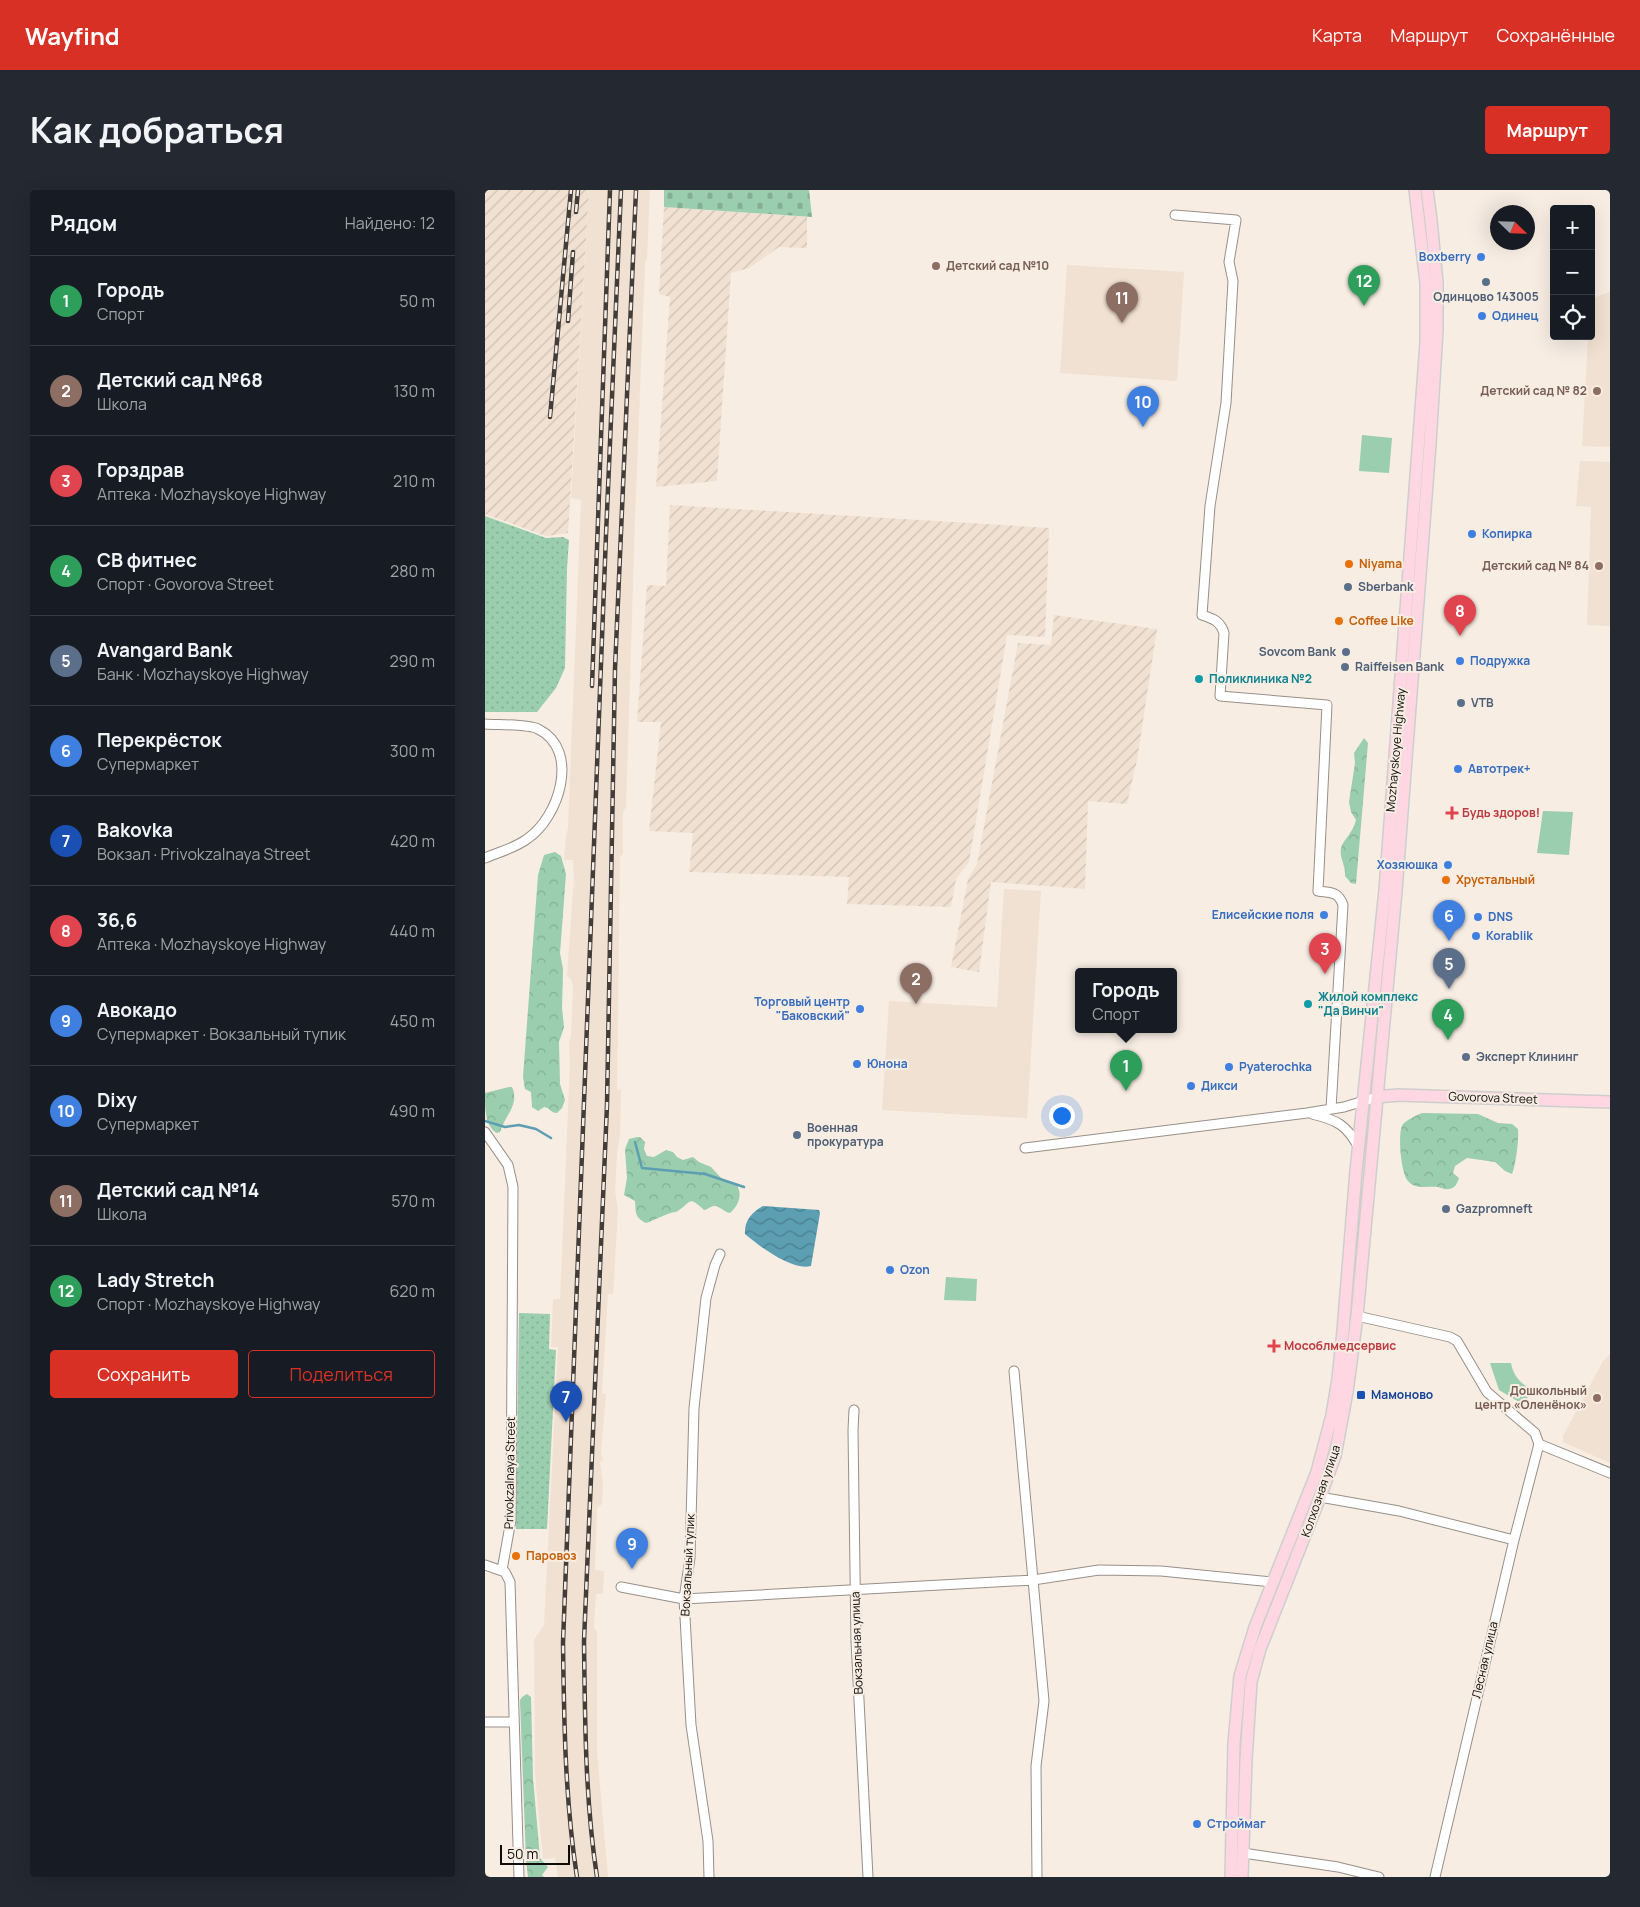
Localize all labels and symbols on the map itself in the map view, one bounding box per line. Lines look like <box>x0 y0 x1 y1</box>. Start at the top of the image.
north arrow <box>1490 205 1535 250</box>
place label: Boxberry <box>1419 248 1471 265</box>
marker: Boxberry <box>1475 251 1487 263</box>
place label: Детский сад №10 <box>946 257 1049 274</box>
marker: Детский сад №10 <box>930 260 942 272</box>
pin: 12 <box>1348 265 1380 306</box>
marker: Одинцово 143005 <box>1480 276 1492 288</box>
pin: 11 <box>1106 282 1138 323</box>
place label: Одинцово 143005 <box>1433 288 1539 305</box>
place label: Одинец <box>1492 307 1539 324</box>
marker: Одинец <box>1476 310 1488 322</box>
place label: Детский сад № 82 <box>1480 382 1587 399</box>
marker: Детский сад № 82 <box>1591 385 1603 397</box>
pin: 10 <box>1127 386 1159 427</box>
place label: Копирка <box>1482 525 1532 542</box>
marker: Копирка <box>1466 528 1478 540</box>
place label: Niyama <box>1359 555 1402 572</box>
place label: Детский сад № 84 <box>1482 557 1589 574</box>
marker: Niyama <box>1343 558 1355 570</box>
marker: Детский сад № 84 <box>1593 560 1605 572</box>
place label: Sberbank <box>1358 578 1414 595</box>
marker: Sberbank <box>1342 581 1354 593</box>
pin: 8 <box>1444 595 1476 636</box>
place label: Coffee Like <box>1349 612 1414 629</box>
marker: Coffee Like <box>1333 615 1345 627</box>
place label: Sovcom Bank <box>1259 643 1337 660</box>
marker: Sovcom Bank <box>1340 646 1352 658</box>
place label: Подружка <box>1470 652 1530 669</box>
marker: Подружка <box>1454 655 1466 667</box>
place label: Raiffeisen Bank <box>1355 658 1445 675</box>
marker: Raiffeisen Bank <box>1339 661 1351 673</box>
place label: Поликлиника №2 <box>1209 670 1312 687</box>
marker: Поликлиника №2 <box>1193 673 1205 685</box>
street label: Mozhayskoye Highway <box>1382 687 1409 813</box>
place label: VTB <box>1471 694 1494 711</box>
marker: VTB <box>1455 697 1467 709</box>
place label: Автотрек+ <box>1468 760 1531 777</box>
marker: Автотрек+ <box>1452 763 1464 775</box>
place label: Будь здоров! <box>1462 804 1540 821</box>
marker: Будь здоров! <box>1446 807 1458 819</box>
place label: Хозяюшка <box>1377 856 1438 873</box>
marker: Хозяюшка <box>1442 859 1454 871</box>
place label: Хрустальный <box>1456 871 1535 888</box>
marker: Хрустальный <box>1440 874 1452 886</box>
pin: 6 <box>1433 900 1465 941</box>
place label: Елисейские поля <box>1212 906 1314 923</box>
place label: DNS <box>1488 908 1513 925</box>
marker: Елисейские поля <box>1318 909 1330 921</box>
marker: DNS <box>1472 911 1484 923</box>
place label: Korablik <box>1486 927 1533 944</box>
marker: Korablik <box>1470 930 1482 942</box>
pin: 3 <box>1309 933 1341 974</box>
pin: 5 <box>1433 948 1465 989</box>
pin: 2 <box>900 963 932 1004</box>
place label: Жилой комплекс "Да Винчи" <box>1318 988 1418 1019</box>
place label: Торговый центр "Баковский" <box>754 993 850 1024</box>
marker: Жилой комплекс "Да Винчи" <box>1302 998 1314 1010</box>
pin: 4 <box>1432 999 1464 1040</box>
marker: Торговый центр "Баковский" <box>854 1003 866 1015</box>
place label: Эксперт Клининг <box>1476 1048 1579 1065</box>
pin: 1 <box>1110 1050 1142 1091</box>
marker: Эксперт Клининг <box>1460 1051 1472 1063</box>
place label: Юнона <box>867 1055 908 1072</box>
marker: Юнона <box>851 1058 863 1070</box>
place label: Pyaterochka <box>1239 1058 1312 1075</box>
marker: Pyaterochka <box>1223 1061 1235 1073</box>
place label: Дикси <box>1201 1077 1238 1094</box>
marker: Дикси <box>1185 1080 1197 1092</box>
street label: Govorova Street <box>1448 1087 1538 1108</box>
your location <box>1049 1103 1075 1129</box>
place label: Военная прокуратура <box>807 1119 884 1150</box>
marker: Военная прокуратура <box>791 1129 803 1141</box>
place label: Gazpromneft <box>1456 1200 1533 1217</box>
marker: Gazpromneft <box>1440 1203 1452 1215</box>
place label: Ozon <box>900 1261 930 1278</box>
marker: Ozon <box>884 1264 896 1276</box>
place label: Мособлмедсервис <box>1284 1337 1396 1354</box>
marker: Мособлмедсервис <box>1268 1340 1280 1352</box>
pin: 7 <box>550 1381 582 1422</box>
place label: Дошкольный центр «Оленёнок» <box>1475 1382 1587 1413</box>
place label: Мамоново <box>1371 1386 1433 1403</box>
marker: Мамоново <box>1355 1389 1367 1401</box>
marker: Дошкольный центр «Оленёнок» <box>1591 1392 1603 1404</box>
street label: Privokzalnaya Street <box>500 1416 519 1529</box>
street label: Колхозная улица <box>1297 1442 1344 1539</box>
street label: Вокзальный тупик <box>676 1512 699 1617</box>
pin: 9 <box>616 1528 648 1569</box>
place label: Паровоз <box>526 1547 577 1564</box>
marker: Паровоз <box>510 1550 522 1562</box>
street label: Вокзальная улица <box>846 1591 867 1695</box>
street label: Лесная улица <box>1467 1620 1502 1700</box>
place label: Строймаг <box>1207 1815 1266 1832</box>
marker: Строймаг <box>1191 1818 1203 1830</box>
scale bar <box>500 1842 570 1865</box>

